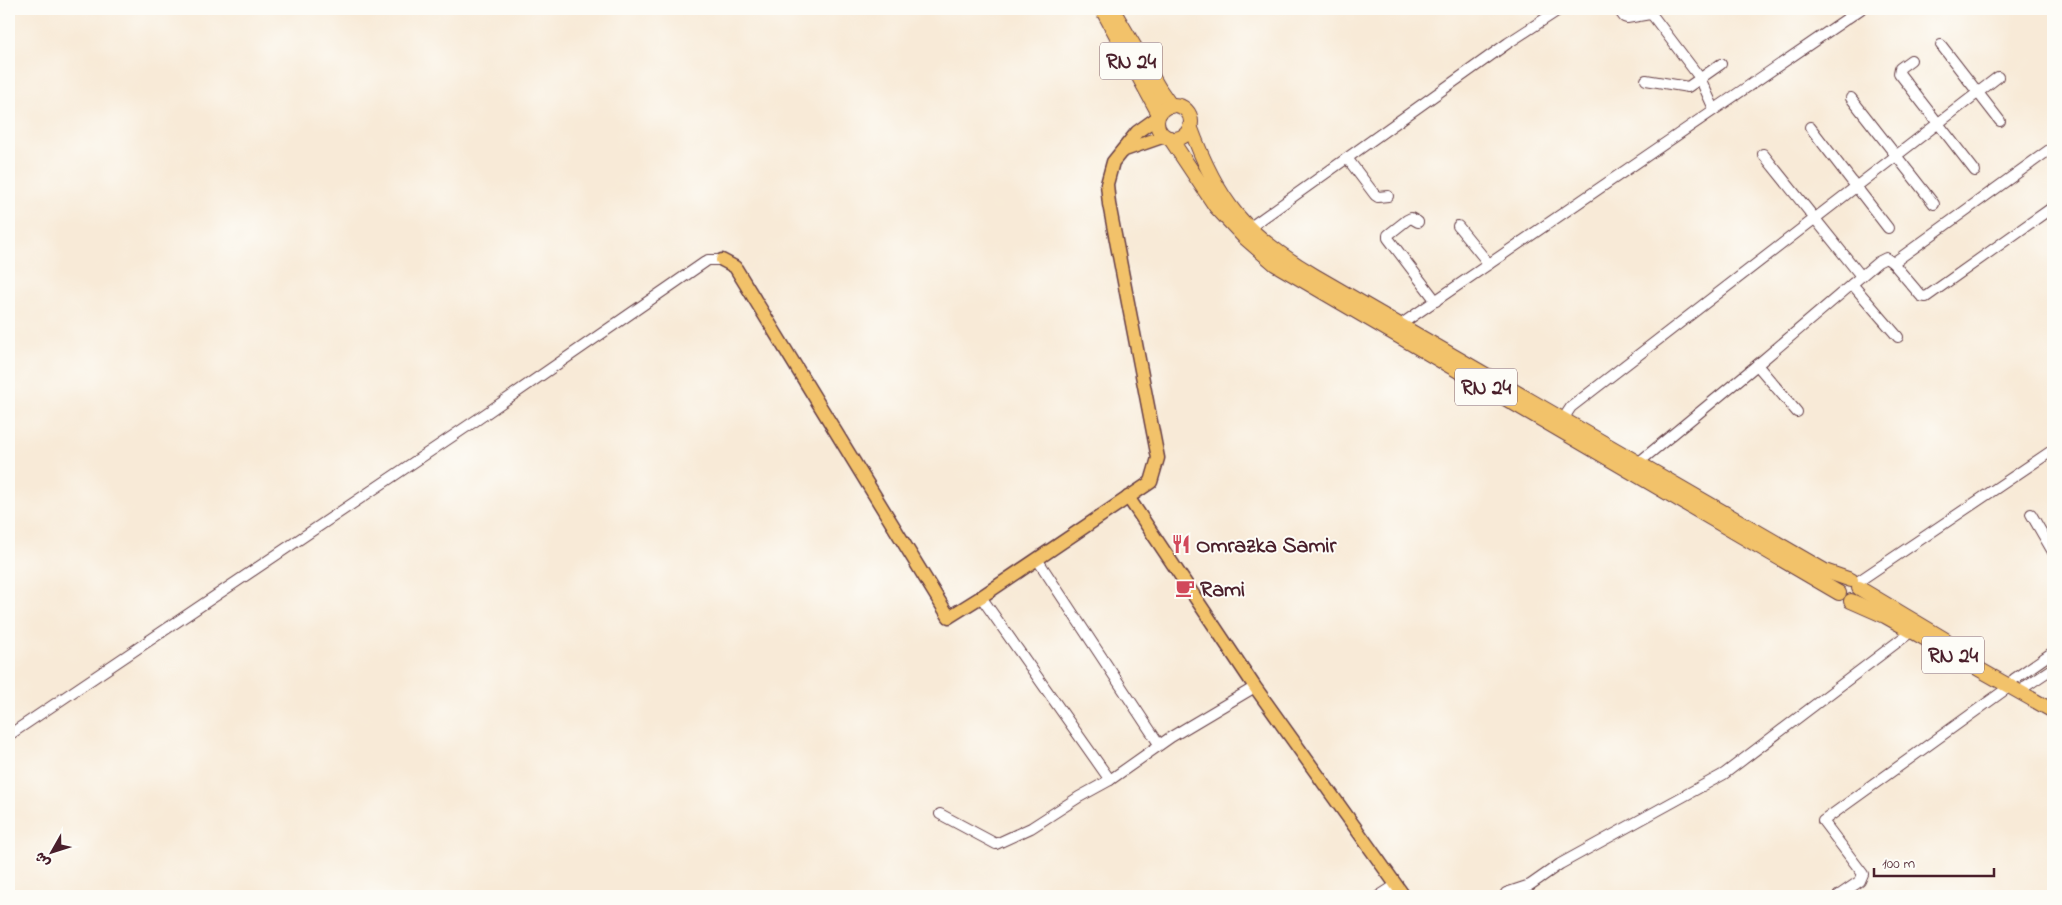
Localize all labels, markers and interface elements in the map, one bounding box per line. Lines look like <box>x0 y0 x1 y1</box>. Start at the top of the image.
road number: RN 24 <box>1100 42 1162 80</box>
road number: RN 24 <box>1455 368 1517 406</box>
place label: Omrazka Samir <box>1196 531 1337 563</box>
restaurant icon: Omrazka Samir <box>1170 533 1192 555</box>
place label: Rami <box>1200 575 1245 607</box>
cafe icon: Rami <box>1174 577 1196 599</box>
road number: RN 24 <box>1922 636 1984 674</box>
north arrow <box>28 828 78 878</box>
scale bar <box>1874 845 1994 877</box>
text: ش <box>30 847 56 872</box>
text: 100 m <box>1882 853 1915 875</box>

